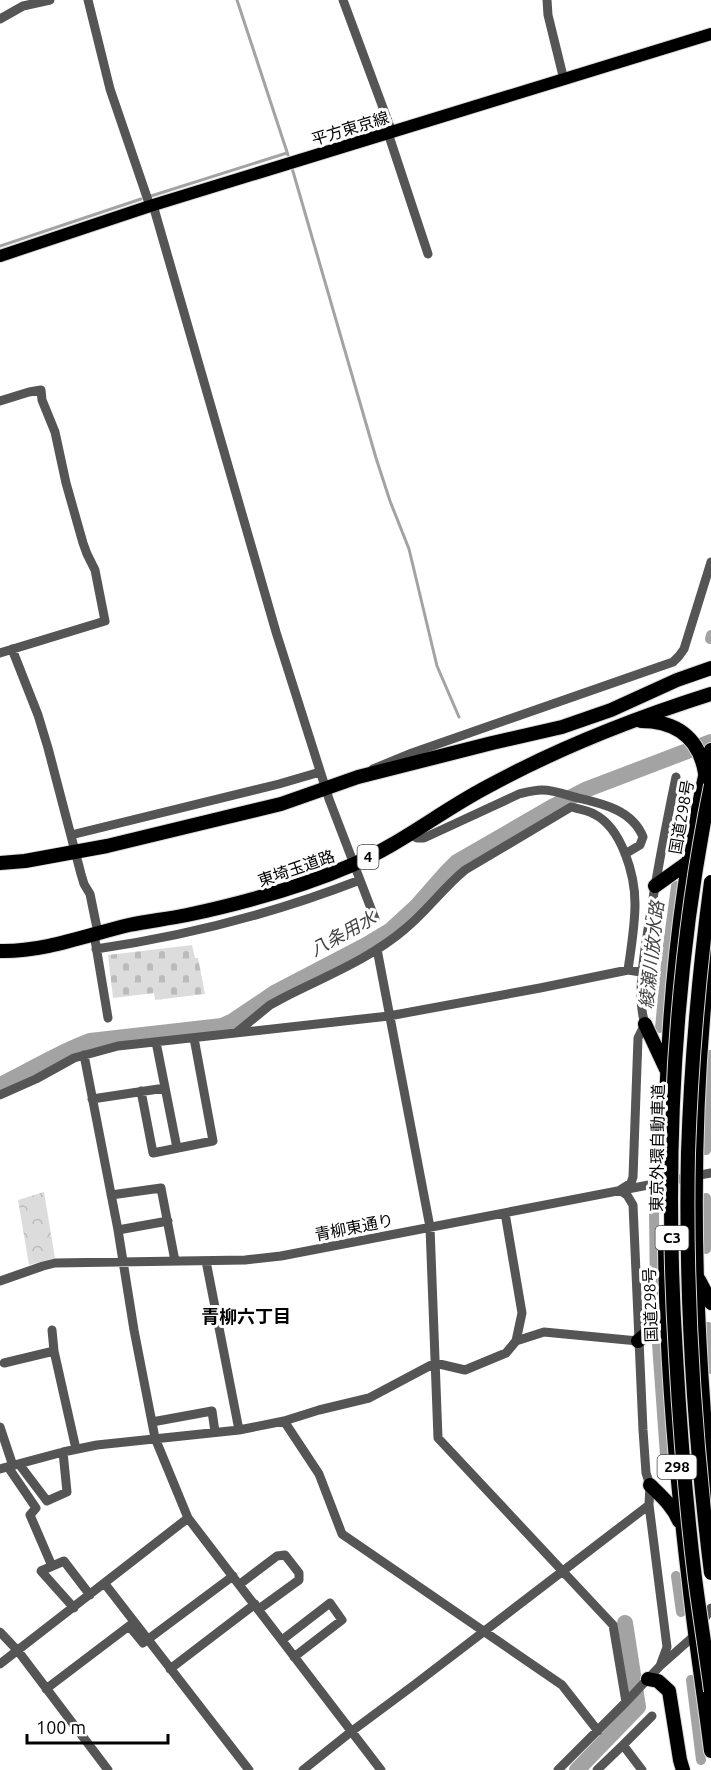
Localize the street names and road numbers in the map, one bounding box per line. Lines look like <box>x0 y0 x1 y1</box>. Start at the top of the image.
street label: 平方東京線 <box>309 108 391 148</box>
street label: 国道298号 <box>666 778 696 856</box>
road number: 4 <box>358 845 378 869</box>
street label: 東埼玉道路 <box>255 846 337 890</box>
street label: 東京外環自動車道 <box>647 1084 667 1212</box>
street label: 青柳東通り <box>313 1211 395 1243</box>
road number: C3 <box>656 1226 688 1250</box>
street label: 国道298号 <box>640 1267 660 1343</box>
road number: 298 <box>658 1455 696 1479</box>

